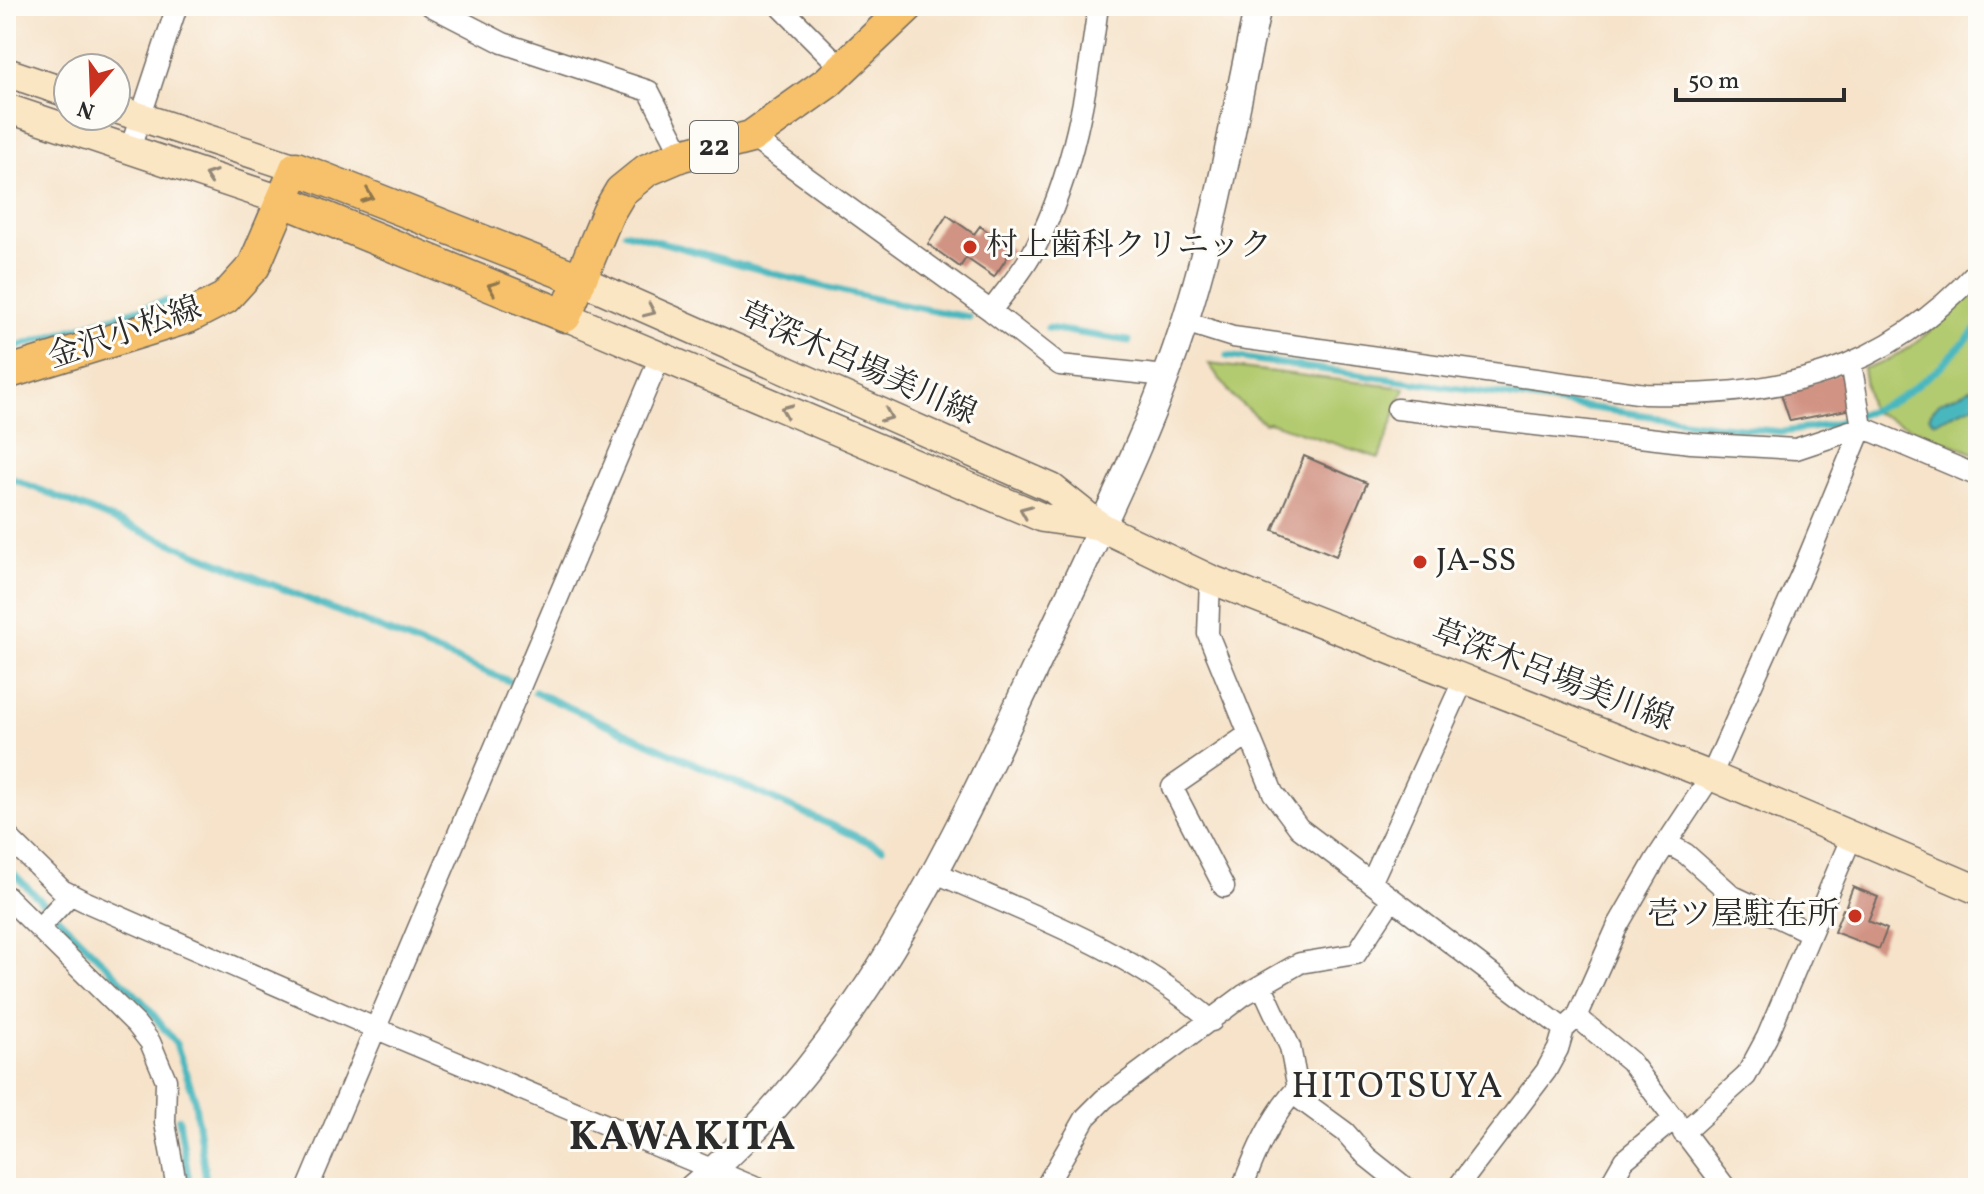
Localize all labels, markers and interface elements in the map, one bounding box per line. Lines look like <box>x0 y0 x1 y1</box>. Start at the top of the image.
north arrow <box>52 52 132 132</box>
scale bar <box>1676 52 1844 102</box>
text: 50 m <box>1688 65 1740 99</box>
text: N <box>74 91 99 126</box>
road number: 22 <box>690 121 738 173</box>
one-way arrow <box>204 170 218 186</box>
one-way arrow <box>360 186 374 203</box>
place label: 村上歯科クリニック <box>986 225 1272 269</box>
marker: 村上歯科クリニック <box>961 238 979 256</box>
one-way arrow <box>487 280 501 296</box>
street label: 金沢小松線 <box>42 287 208 381</box>
street label: 草深木呂場美川線 <box>731 293 983 437</box>
one-way arrow <box>641 301 656 317</box>
one-way arrow <box>780 403 794 419</box>
one-way arrow <box>879 407 894 423</box>
one-way arrow <box>1019 504 1034 520</box>
place label: JA-SS <box>1436 540 1516 584</box>
marker: JA-SS <box>1411 553 1429 571</box>
street label: 草深木呂場美川線 <box>1425 611 1679 743</box>
place label: 壱ツ屋駐在所 <box>1647 894 1839 938</box>
marker: 壱ツ屋駐在所 <box>1846 907 1864 925</box>
district label: HITOTSUYA <box>1292 1063 1504 1113</box>
district label: KAWAKITA <box>569 1111 797 1167</box>

